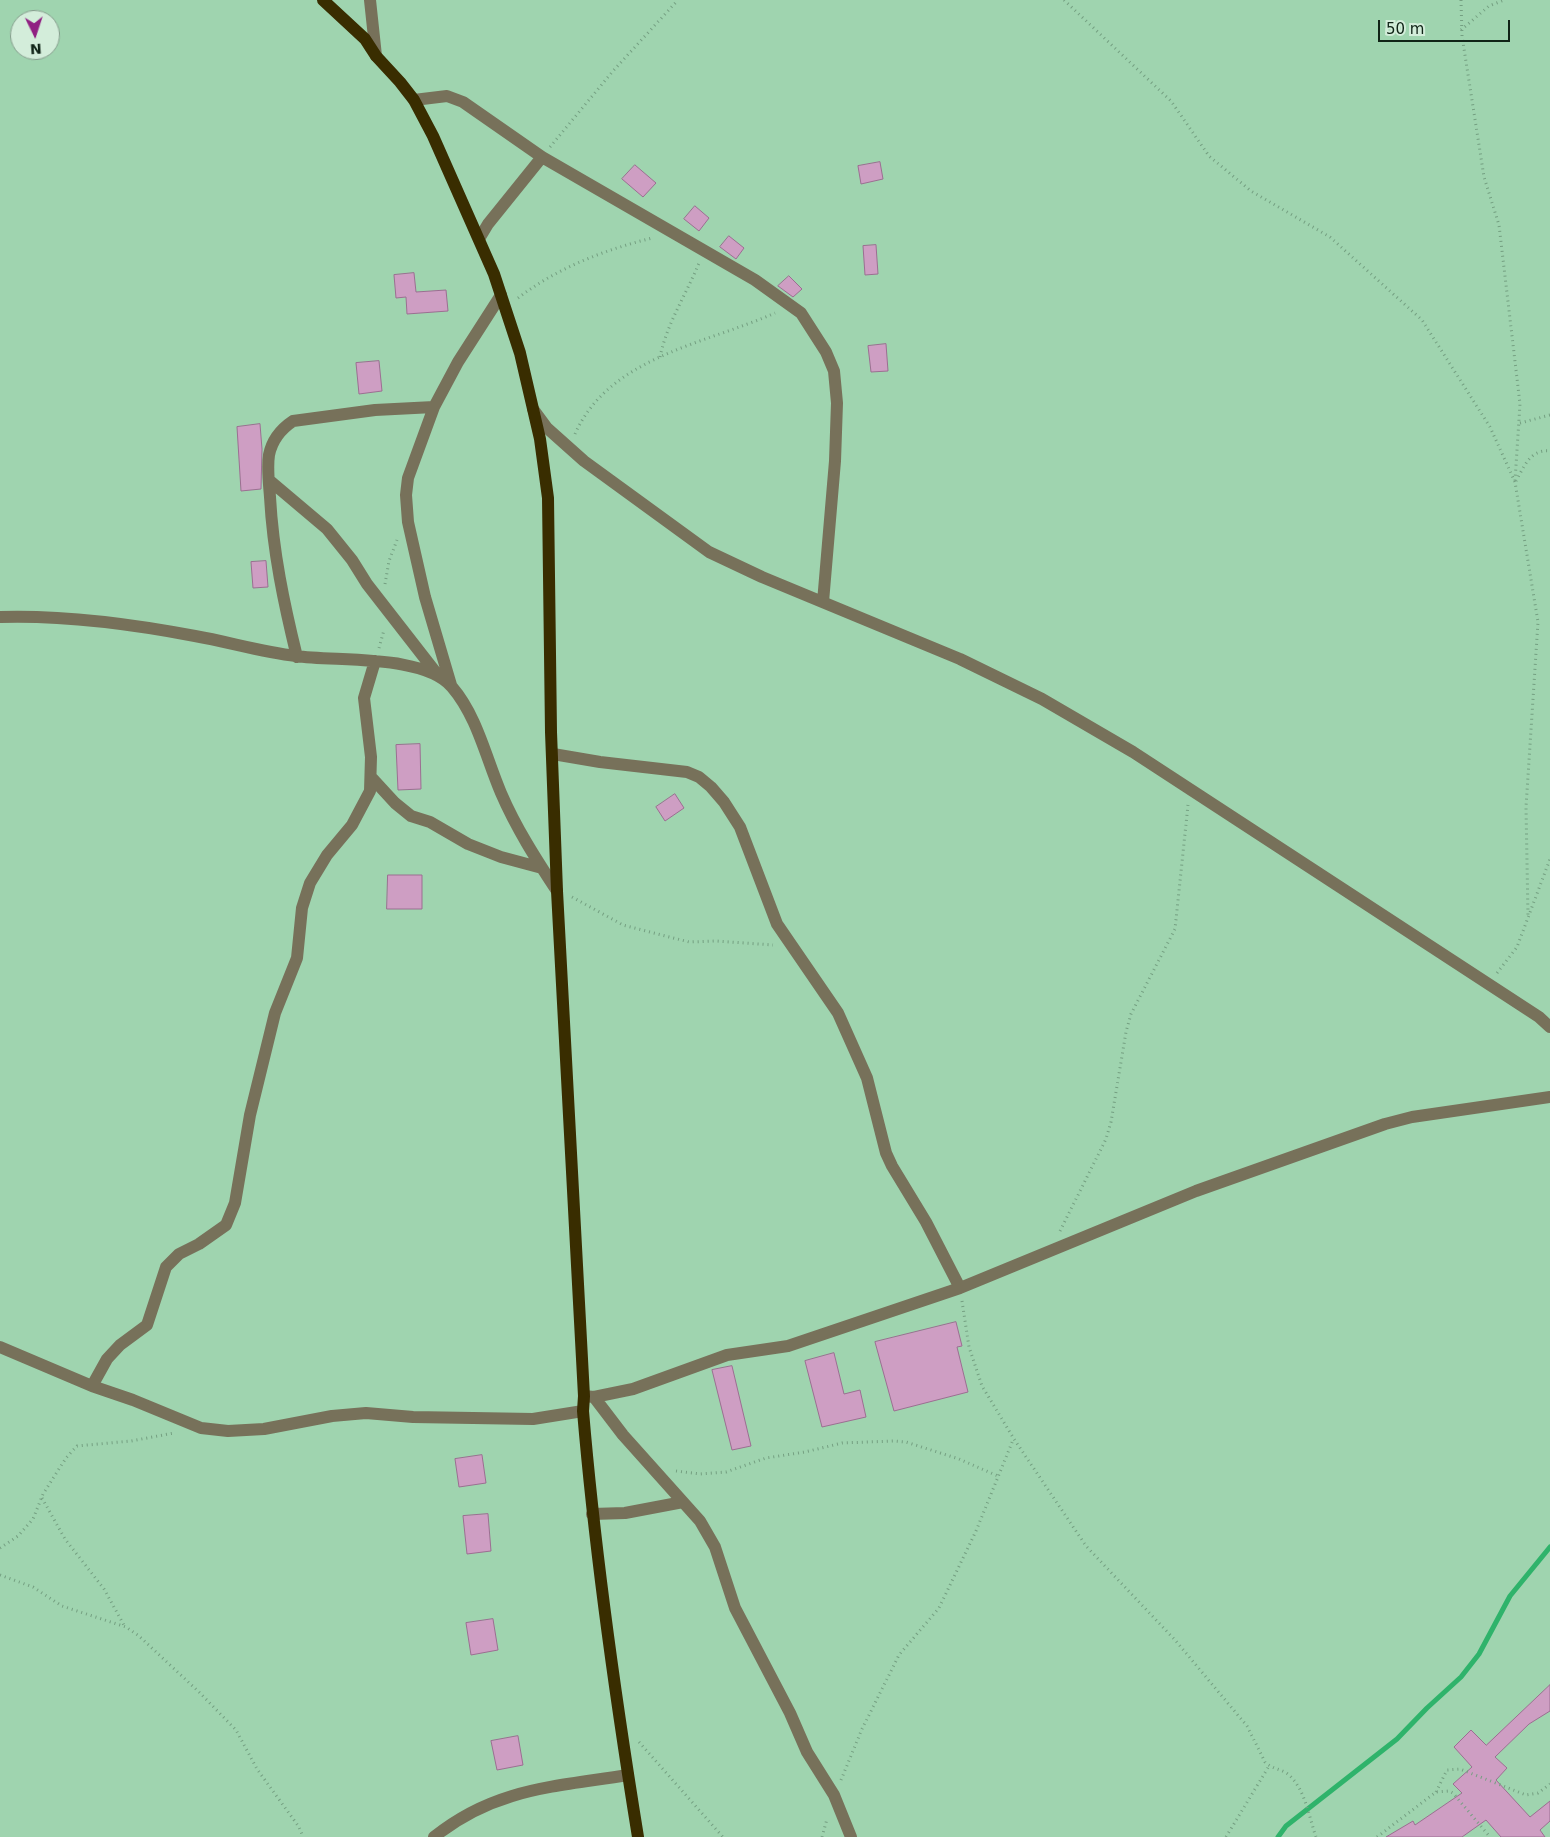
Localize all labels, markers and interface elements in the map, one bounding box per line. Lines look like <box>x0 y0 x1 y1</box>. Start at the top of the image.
north arrow <box>10 10 60 60</box>
scale bar <box>1380 10 1512 42</box>
text: 50 m <box>1386 20 1424 38</box>
text: N <box>30 41 42 57</box>

